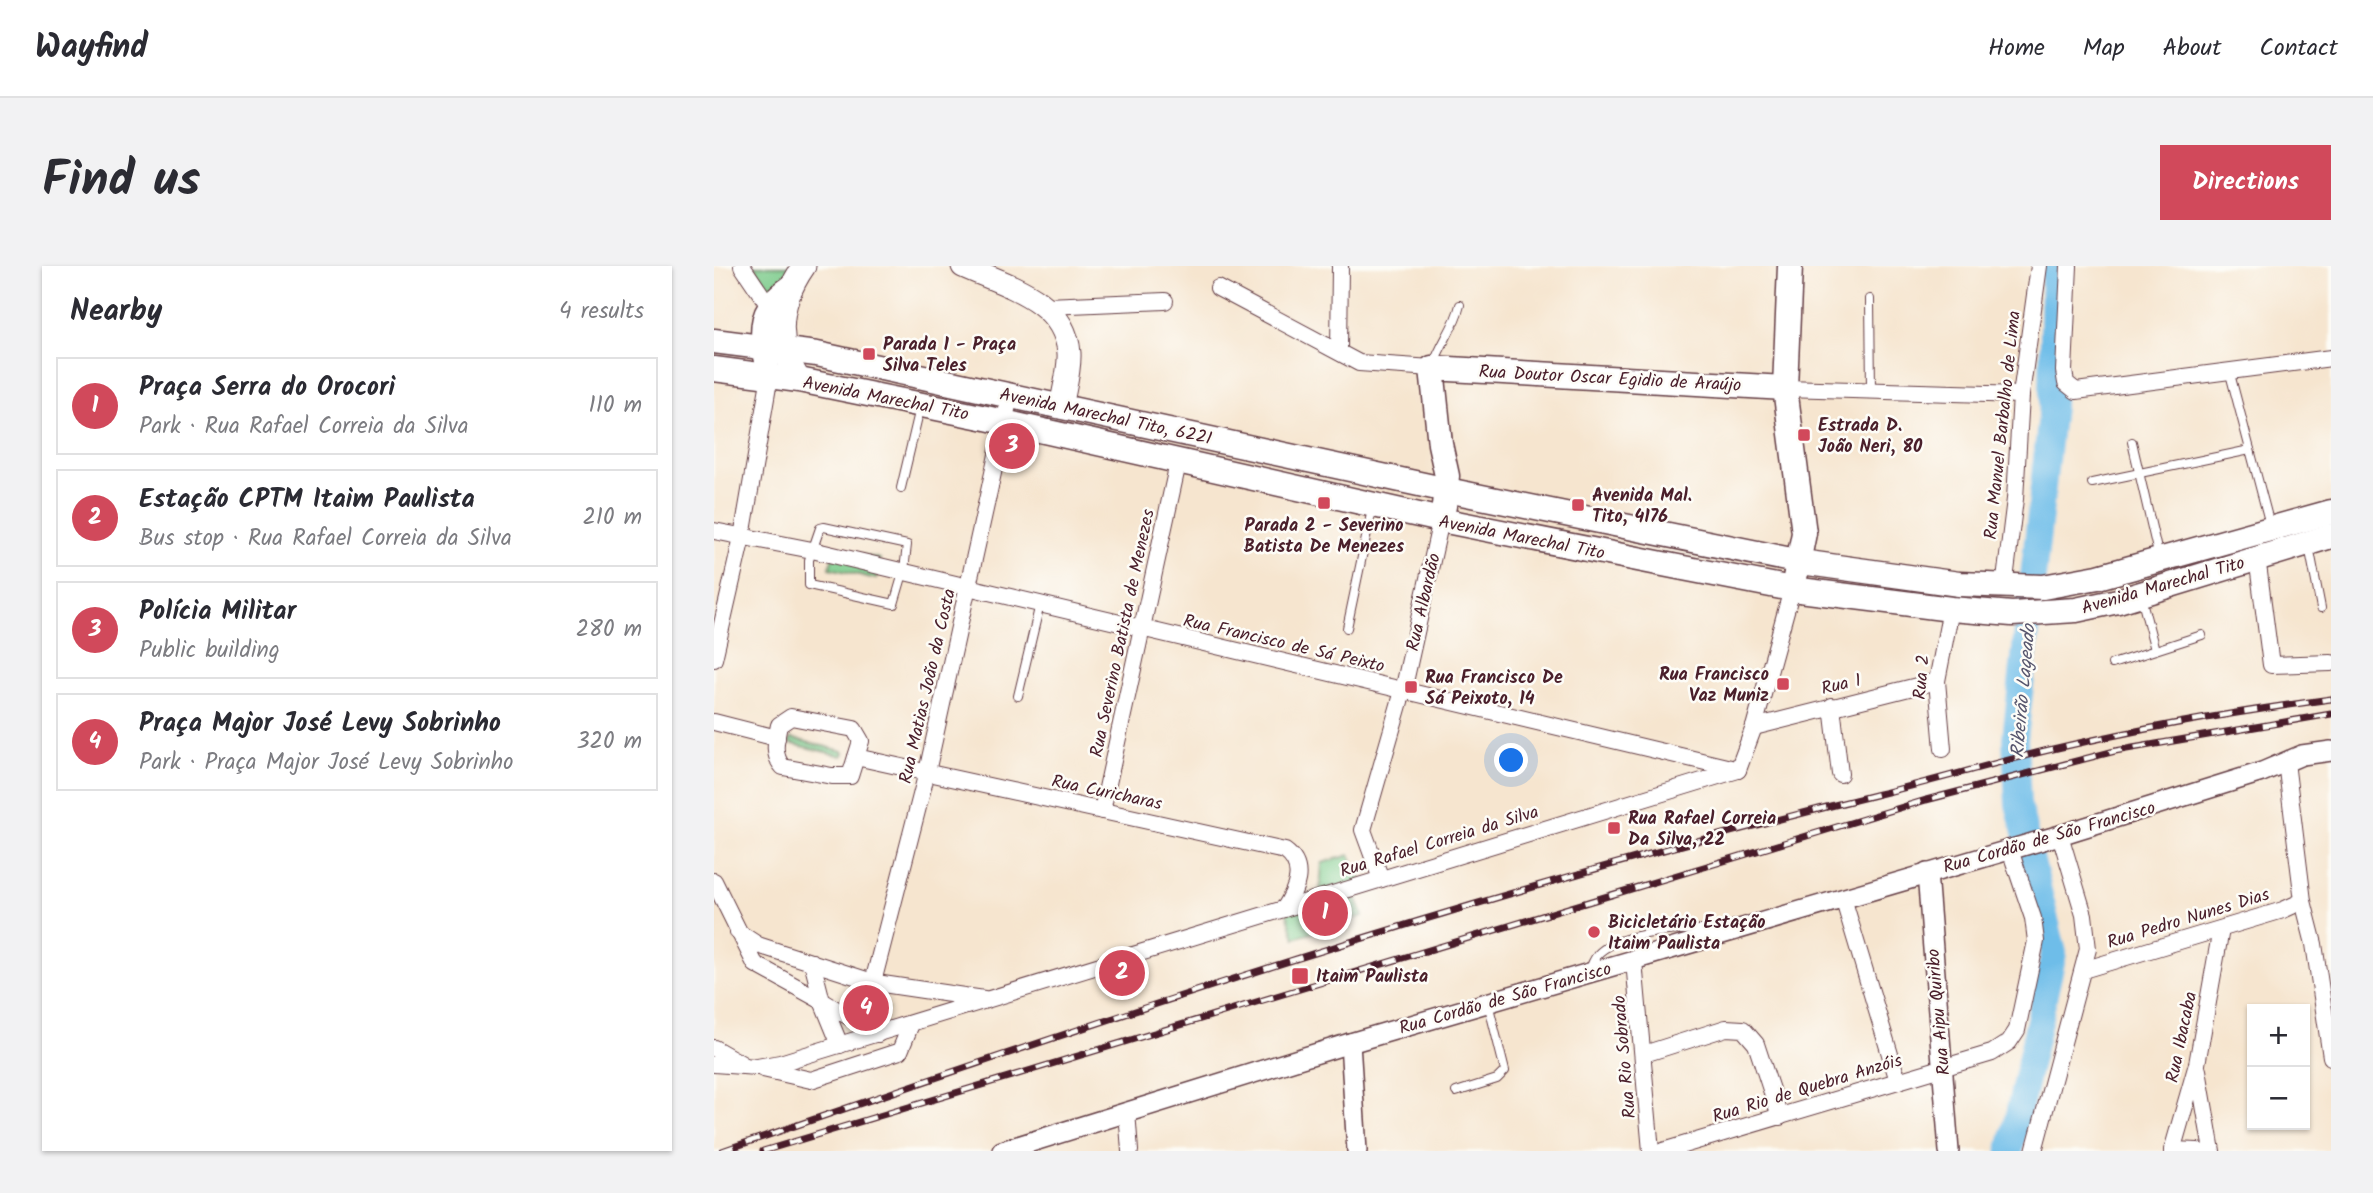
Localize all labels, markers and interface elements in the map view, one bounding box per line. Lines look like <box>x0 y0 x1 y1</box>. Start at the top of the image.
text: Wayfind <box>35 22 148 75</box>
text: Home <box>1988 29 2045 68</box>
text: Map <box>2083 29 2125 68</box>
text: About <box>2163 29 2221 68</box>
text: Contact <box>2259 29 2338 68</box>
text: Find us <box>42 143 200 221</box>
button: Directions <box>2160 145 2331 220</box>
text: Nearby <box>70 288 162 336</box>
text: 4 results <box>559 294 644 330</box>
street label: Rua Manuel Barbalho de Lima <box>1977 309 2030 541</box>
place label: Parada 1 - Praça Silva Teles <box>883 331 1016 381</box>
marker: Parada 1 - Praça Silva Teles <box>861 346 877 362</box>
street label: Rua Doutor Oscar Egidio de Araújo <box>1478 358 1742 401</box>
text: Praça Serra do Orocori <box>139 367 395 409</box>
street label: Avenida Marechal Tito <box>800 369 971 430</box>
street label: Avenida Marechal Tito, 6221 <box>997 381 1215 454</box>
text: 1 <box>92 388 98 424</box>
text: 110 m <box>589 388 642 424</box>
text: Park · Rua Rafael Correia da Silva <box>139 409 469 445</box>
place label: Estrada D. João Neri, 80 <box>1818 412 1923 462</box>
pin: 3 <box>989 420 1035 472</box>
marker: Estrada D. João Neri, 80 <box>1796 427 1812 443</box>
text: Estação CPTM Itaim Paulista <box>139 479 475 521</box>
place label: Avenida Mal. Tito, 4176 <box>1592 482 1692 532</box>
marker: Parada 2 - Severino Batista De Menezes <box>1316 495 1332 511</box>
marker: Avenida Mal. Tito, 4176 <box>1570 497 1586 513</box>
text: 2 <box>88 500 102 536</box>
text: 210 m <box>582 500 642 536</box>
street label: Rua Severino Batista de Menezes <box>1083 506 1164 760</box>
street label: Avenida Marechal Tito <box>1436 508 1607 569</box>
place label: Parada 2 - Severino Batista De Menezes <box>1244 512 1405 562</box>
text: Bus stop · Rua Rafael Correia da Silva <box>139 521 512 557</box>
street label: Avenida Marechal Tito <box>2078 549 2248 624</box>
street label: Rua Albardão <box>1399 551 1450 654</box>
street label: Rua Matias João da Costa <box>892 586 965 787</box>
text: Polícia Militar <box>139 591 296 633</box>
street label: Rua Francisco de Sá Peixto <box>1180 607 1387 682</box>
text: 3 <box>89 612 101 648</box>
text: 280 m <box>576 612 642 648</box>
water label: Ribeirão Lageado <box>2003 622 2045 759</box>
text: Public building <box>139 633 280 669</box>
street label: Rua 2 <box>1906 653 1939 701</box>
place label: Rua Francisco Vaz Muniz <box>1659 661 1769 711</box>
place label: Rua Francisco De Sá Peixoto, 14 <box>1425 664 1563 714</box>
street label: Rua 1 <box>1818 667 1864 704</box>
marker: Rua Francisco Vaz Muniz <box>1775 676 1791 692</box>
marker: Rua Francisco De Sá Peixoto, 14 <box>1403 679 1419 695</box>
text: Praça Major José Levy Sobrinho <box>139 703 501 745</box>
text: 4 <box>89 724 101 760</box>
text: 320 m <box>576 724 642 760</box>
your location <box>1494 743 1528 777</box>
text: Park · Praça Major José Levy Sobrinho <box>139 745 514 781</box>
street label: Rua Curicharas <box>1049 768 1165 819</box>
street label: Rua Cordão de São Francisco <box>1940 794 2159 883</box>
street label: Rua Rafael Correia da Silva <box>1336 798 1542 886</box>
place label: Rua Rafael Correia Da Silva, 22 <box>1628 805 1776 855</box>
marker: Rua Rafael Correia Da Silva, 22 <box>1606 820 1622 836</box>
street label: Rua Pedro Nunes Dias <box>2104 881 2274 958</box>
pin: 1 <box>1302 887 1348 939</box>
place label: Bicicletário Estação Itaim Paulista <box>1608 909 1766 959</box>
marker: Bicicletário Estação Itaim Paulista <box>1586 924 1602 940</box>
pin: 2 <box>1099 947 1145 999</box>
street label: Rua Aipu Quiribo <box>1920 947 1959 1076</box>
street label: Rua Cordão de São Francisco <box>1396 955 1615 1044</box>
place label: Itaim Paulista <box>1316 963 1428 992</box>
marker: Itaim Paulista <box>1290 966 1310 986</box>
pin: 4 <box>843 982 889 1034</box>
street label: Rua Ibacaba <box>2159 989 2206 1086</box>
street label: Rua Rio Sobrado <box>1606 994 1645 1120</box>
map controls <box>2247 1004 2310 1130</box>
button: + <box>2247 1004 2310 1067</box>
street label: Rua Rio de Quebra Anzóis <box>1709 1047 1906 1132</box>
button: − <box>2247 1067 2310 1130</box>

